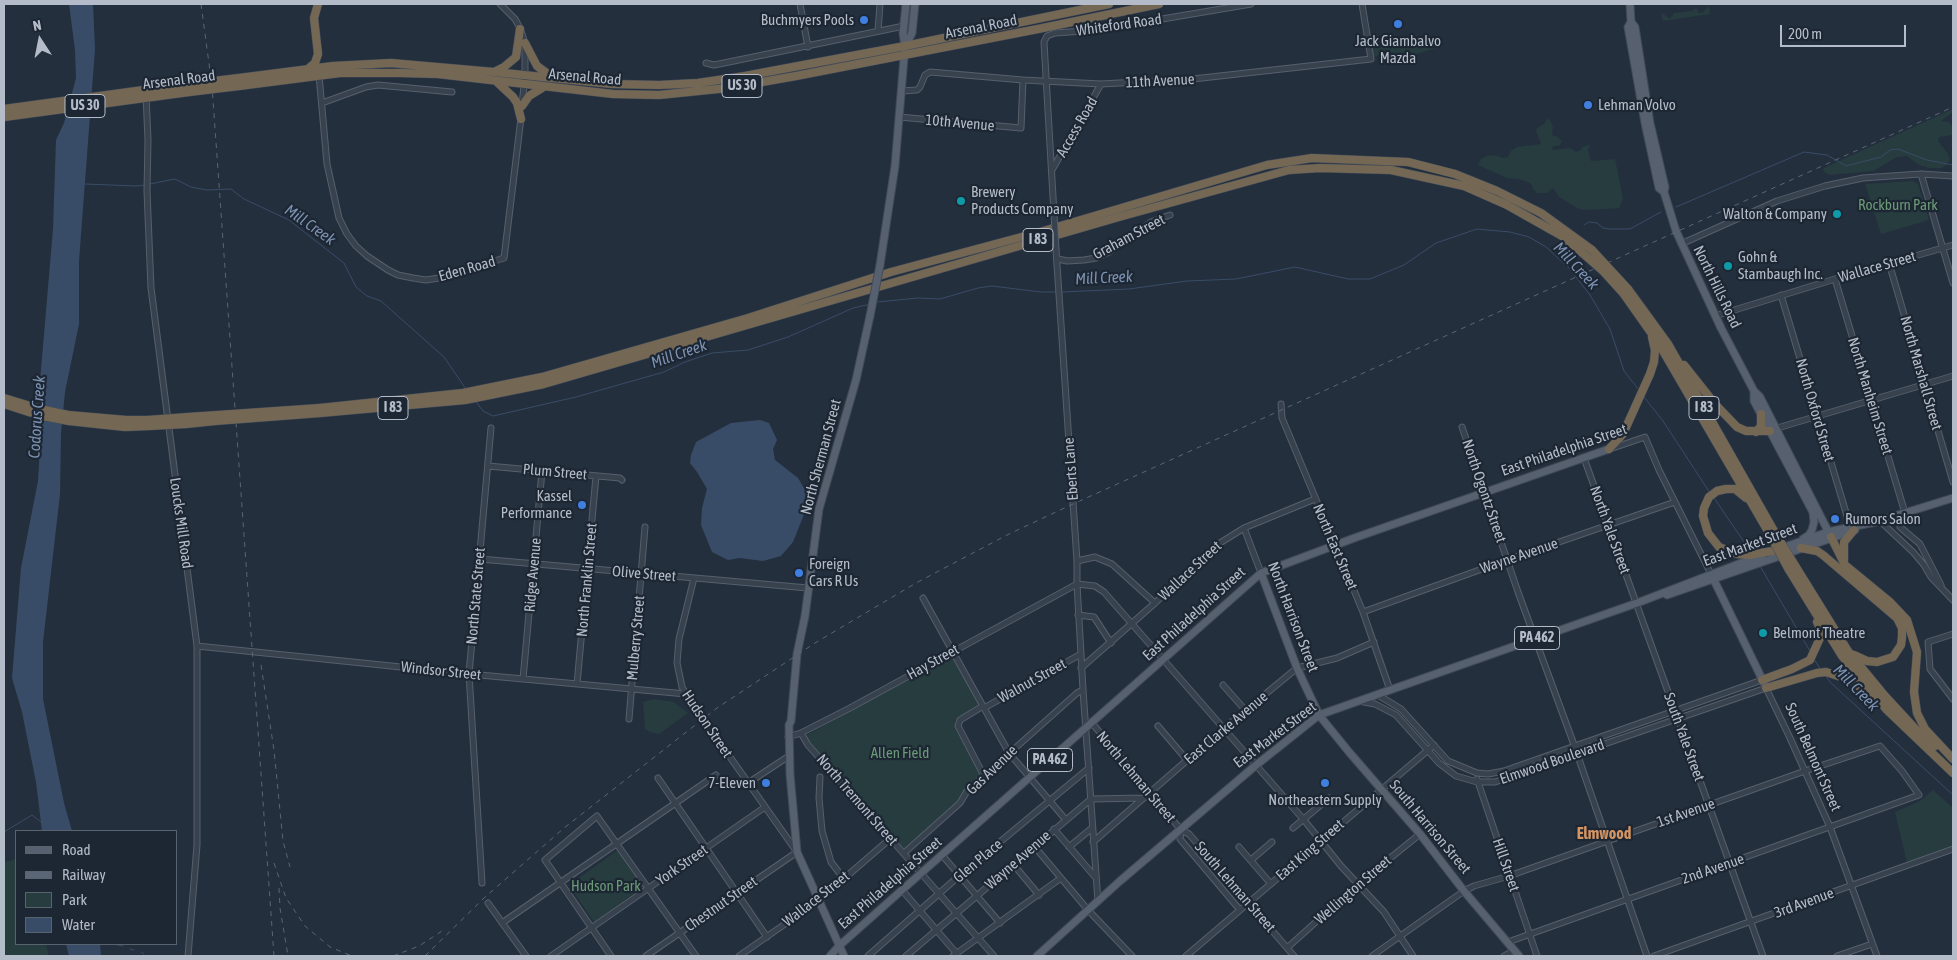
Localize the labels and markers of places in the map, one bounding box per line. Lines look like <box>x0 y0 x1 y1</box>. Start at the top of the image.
place label: Buchmyers Pools <box>761 11 854 29</box>
marker: Buchmyers Pools <box>858 14 870 26</box>
marker: Jack Giambalvo Mazda <box>1392 18 1404 30</box>
place label: Jack Giambalvo Mazda <box>1355 32 1441 67</box>
place label: Lehman Volvo <box>1598 96 1676 114</box>
marker: Lehman Volvo <box>1582 99 1594 111</box>
place label: Brewery Products Company <box>971 183 1074 218</box>
marker: Brewery Products Company <box>955 195 967 207</box>
place label: Walton & Company <box>1723 205 1827 223</box>
marker: Walton & Company <box>1831 208 1843 220</box>
place label: Gohn & Stambaugh Inc. <box>1738 248 1823 283</box>
marker: Gohn & Stambaugh Inc. <box>1722 260 1734 272</box>
place label: Kassel Performance <box>501 487 572 522</box>
marker: Kassel Performance <box>576 499 588 511</box>
place label: Rumors Salon <box>1845 510 1921 528</box>
marker: Rumors Salon <box>1829 513 1841 525</box>
place label: Foreign Cars R Us <box>809 555 858 590</box>
marker: Foreign Cars R Us <box>793 567 805 579</box>
place label: Belmont Theatre <box>1773 624 1865 642</box>
marker: Belmont Theatre <box>1757 627 1769 639</box>
place label: 7-Eleven <box>708 774 756 792</box>
marker: 7-Eleven <box>760 777 772 789</box>
marker: Northeastern Supply <box>1319 777 1331 789</box>
place label: Northeastern Supply <box>1268 791 1382 809</box>

